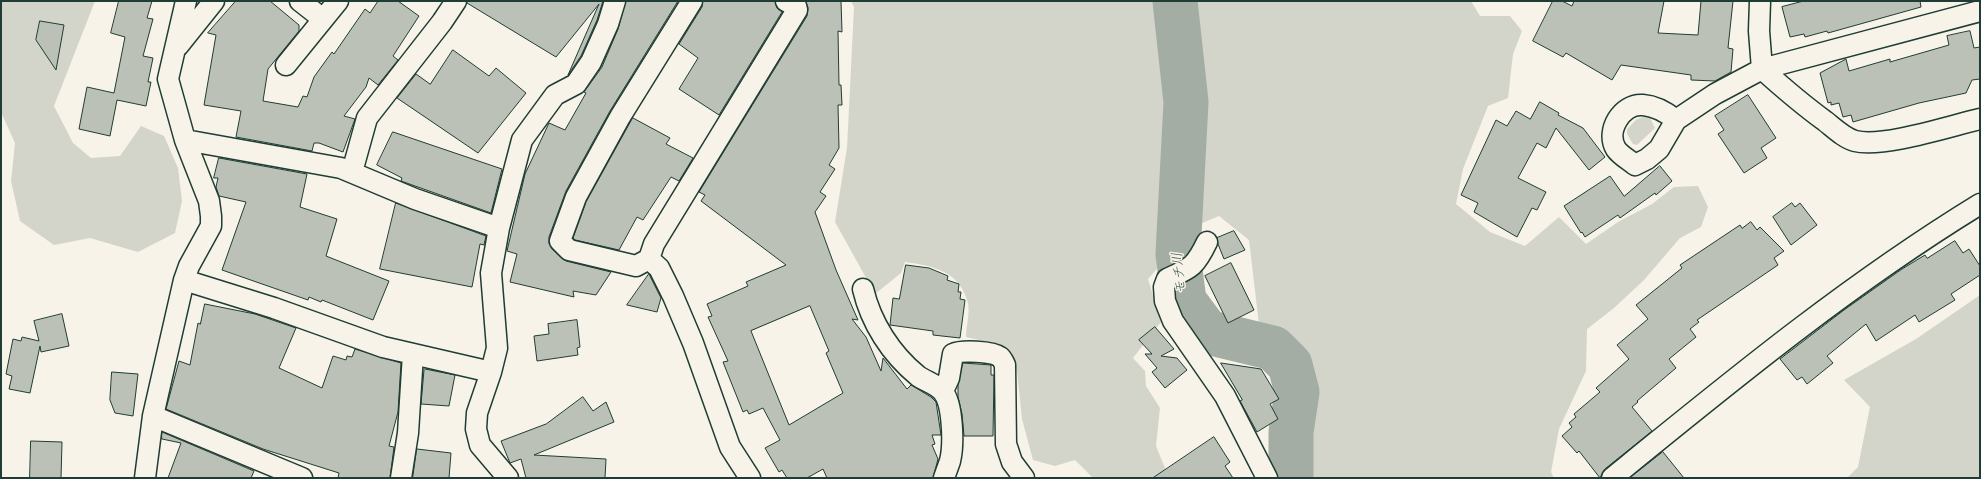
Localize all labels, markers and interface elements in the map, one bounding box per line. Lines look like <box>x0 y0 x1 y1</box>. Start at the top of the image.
water label: モチ川 <box>1170 251 1192 295</box>

